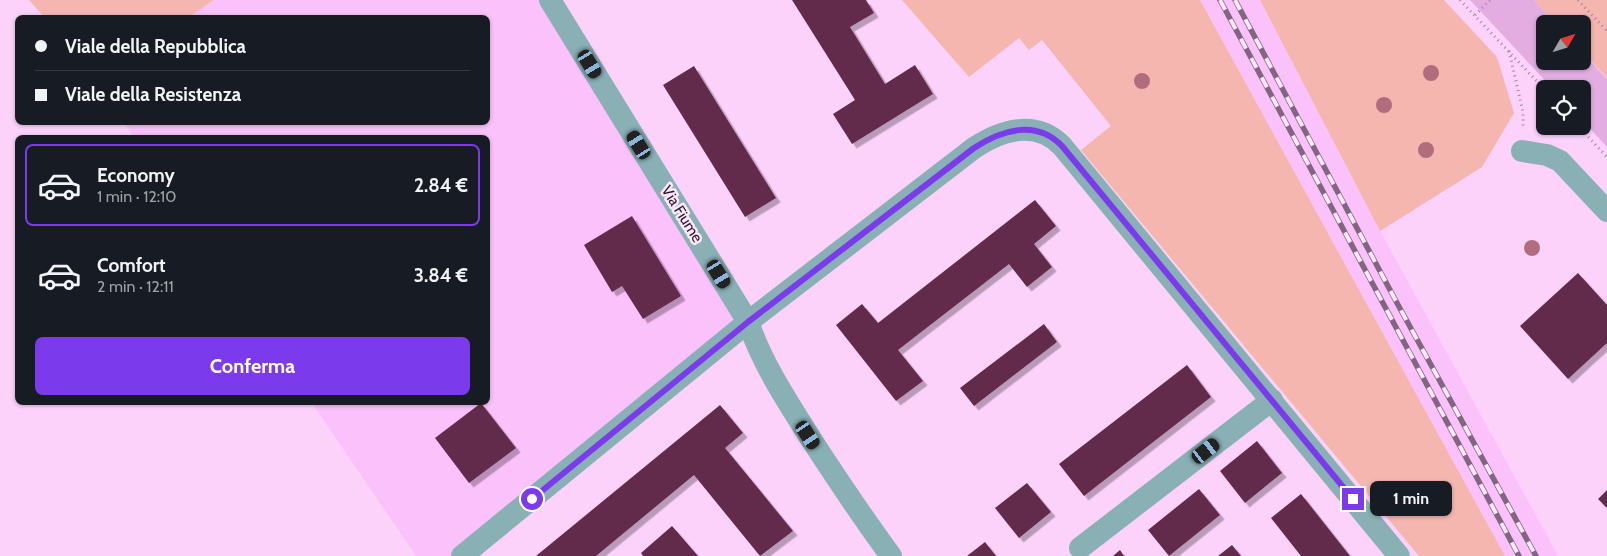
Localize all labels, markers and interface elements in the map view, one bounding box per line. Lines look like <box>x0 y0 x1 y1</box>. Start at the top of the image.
north arrow <box>1536 15 1591 70</box>
map controls <box>1536 15 1591 135</box>
text: Viale della Repubblica <box>65 35 246 58</box>
car <box>575 47 604 81</box>
button: locate <box>1536 80 1591 135</box>
text: Viale della Resistenza <box>65 83 241 106</box>
car <box>624 128 653 162</box>
icon: car <box>37 163 82 208</box>
text: Economy <box>97 164 175 187</box>
text: 2.84 € <box>414 174 468 197</box>
street label: Via Fiume <box>658 182 707 246</box>
text: 1 min · 12:10 <box>97 187 177 206</box>
icon: car <box>37 253 82 298</box>
text: Comfort <box>97 254 166 277</box>
car <box>704 257 733 291</box>
text: 3.84 € <box>414 264 468 287</box>
text: 2 min · 12:11 <box>97 277 174 296</box>
button: Conferma <box>35 337 470 395</box>
car <box>793 418 822 452</box>
car <box>1189 436 1222 466</box>
callout: 1 min <box>1370 482 1453 516</box>
route start <box>521 488 543 510</box>
route end <box>1342 488 1364 510</box>
text: 1 min <box>1393 489 1429 508</box>

